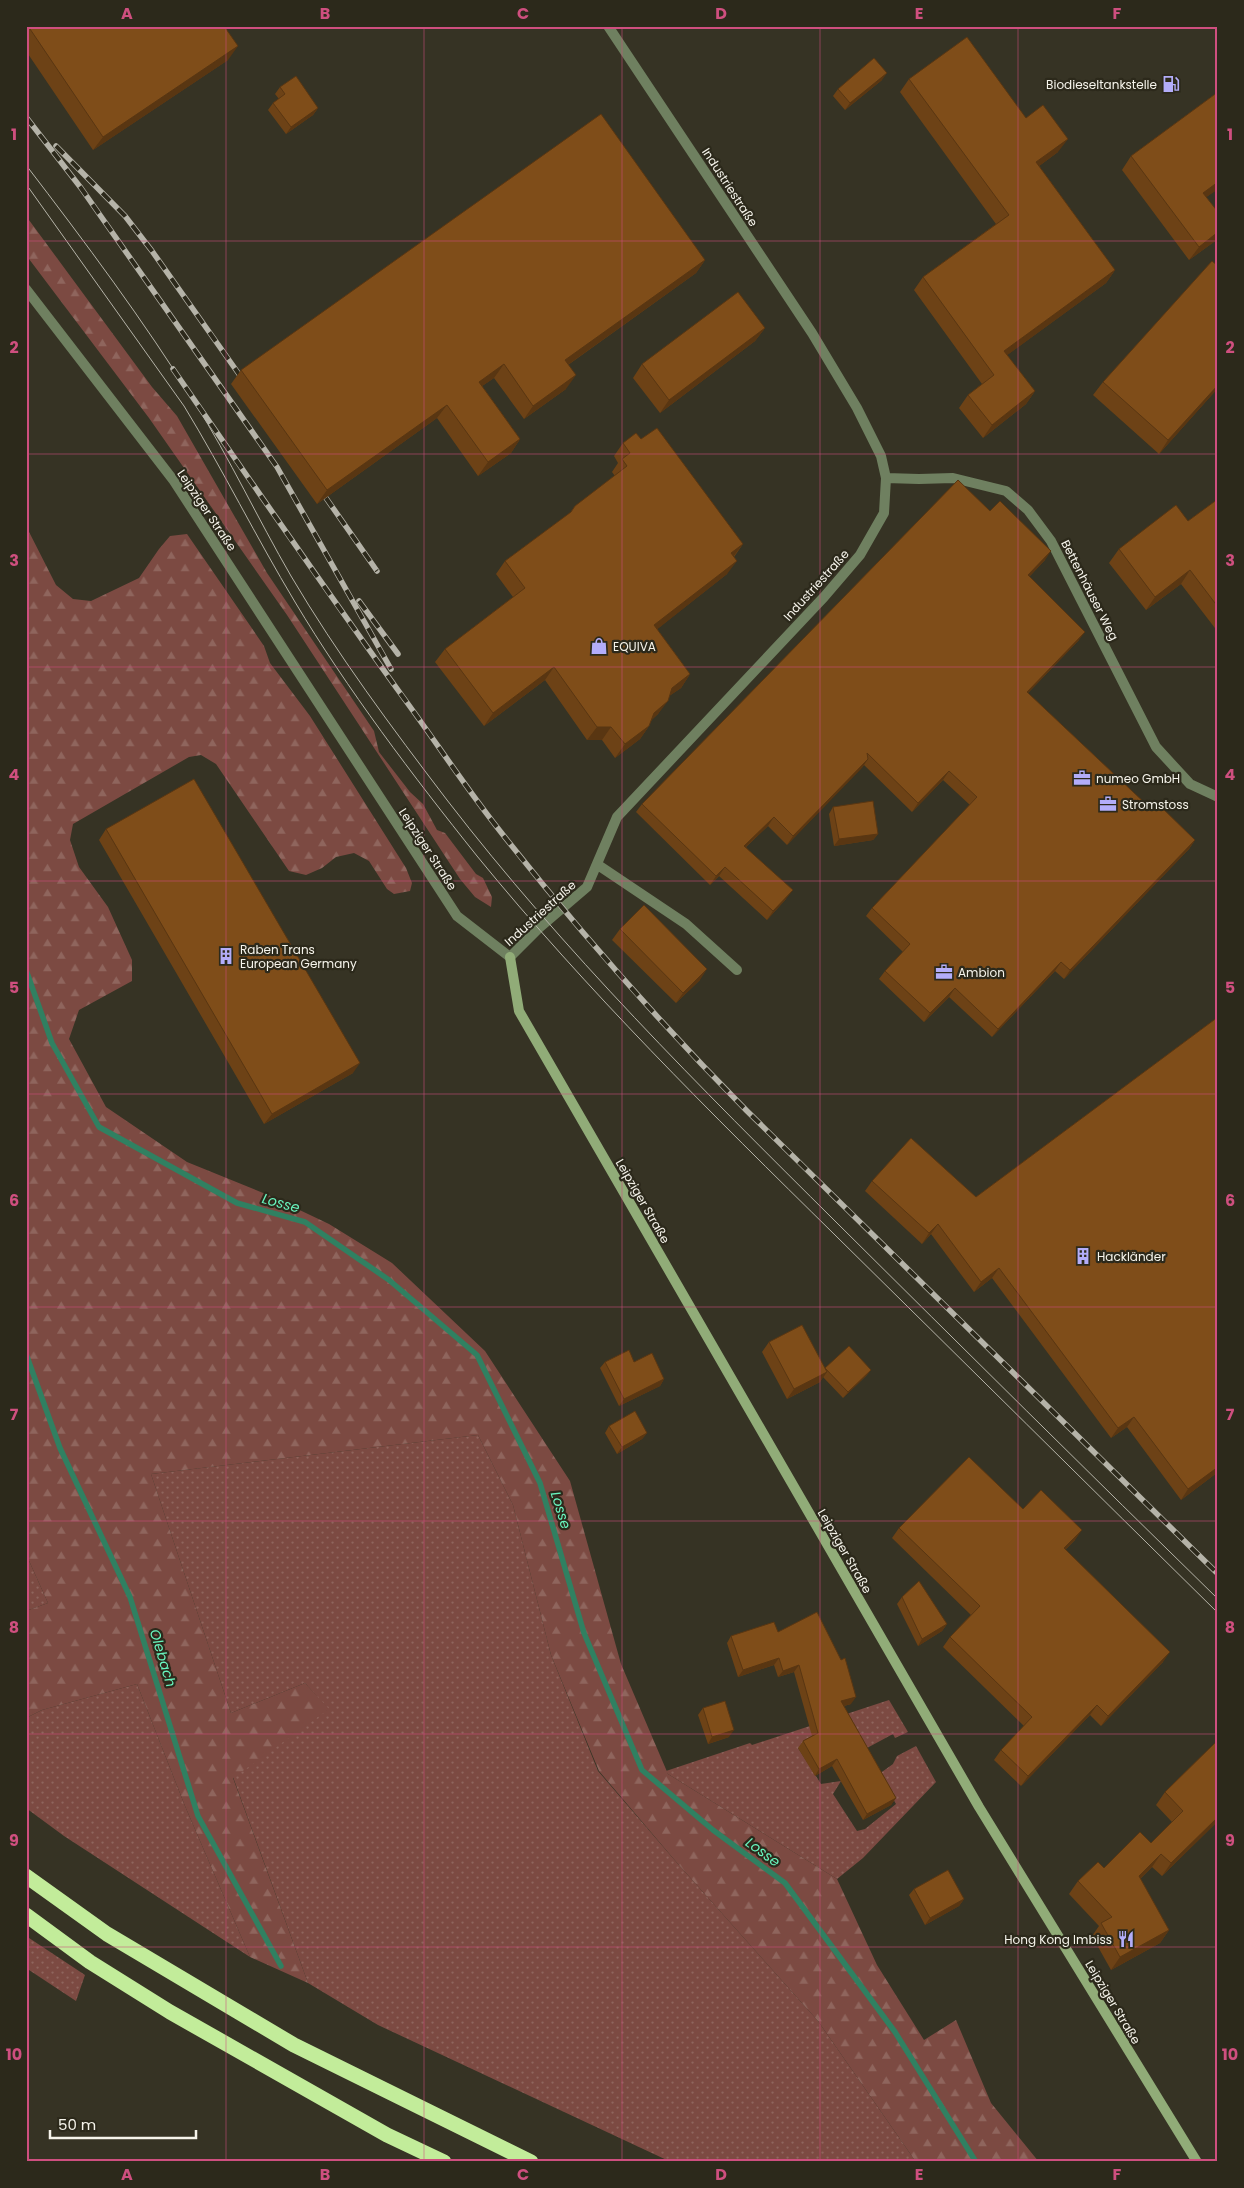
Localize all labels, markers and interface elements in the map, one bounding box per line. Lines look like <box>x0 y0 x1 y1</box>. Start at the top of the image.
text: A <box>121 2 133 25</box>
text: B <box>320 2 330 25</box>
text: C <box>517 2 529 25</box>
text: D <box>715 2 727 25</box>
text: E <box>915 2 923 25</box>
text: F <box>1113 2 1122 25</box>
fuel station icon: Biodieseltankstelle <box>1161 74 1181 94</box>
place label: Biodieseltankstelle <box>1046 76 1157 93</box>
text: 1 <box>11 123 17 146</box>
text: 1 <box>1227 123 1233 146</box>
street label: Industriestraße <box>698 144 762 230</box>
text: 2 <box>9 336 19 359</box>
text: 2 <box>1225 336 1235 359</box>
street label: Leipziger Straße <box>173 466 241 554</box>
street label: Bettenhäuser Weg <box>1057 537 1123 643</box>
street label: Industriestraße <box>779 546 853 624</box>
text: 3 <box>9 549 19 572</box>
text: 3 <box>1225 549 1235 572</box>
shop icon: EQUIVA <box>589 636 609 656</box>
place label: EQUIVA <box>613 638 656 655</box>
text: 4 <box>9 763 20 786</box>
text: 4 <box>1225 763 1236 786</box>
office icon: numeo GmbH <box>1072 768 1092 788</box>
place label: numeo GmbH <box>1096 770 1180 787</box>
office icon: Stromstoss <box>1098 794 1118 814</box>
place label: Stromstoss <box>1122 796 1189 813</box>
street label: Leipziger Straße <box>395 805 461 893</box>
street label: Industriestraße <box>501 876 579 950</box>
place label: Raben Trans European Germany <box>240 941 357 972</box>
building icon: Raben Trans European Germany <box>216 946 236 966</box>
office icon: Ambion <box>934 962 954 982</box>
place label: Ambion <box>958 964 1005 981</box>
text: 5 <box>9 976 19 999</box>
text: 5 <box>1225 976 1235 999</box>
street label: Leipziger Straße <box>612 1156 674 1246</box>
water label: Losse <box>260 1188 302 1218</box>
text: 6 <box>9 1189 19 1212</box>
text: 6 <box>1225 1189 1235 1212</box>
building icon: Hackländer <box>1073 1246 1093 1266</box>
place label: Hackländer <box>1097 1248 1166 1265</box>
text: 7 <box>10 1403 19 1426</box>
text: 7 <box>1226 1403 1235 1426</box>
water label: Losse <box>546 1489 576 1532</box>
street label: Leipziger Straße <box>814 1506 876 1596</box>
text: 8 <box>9 1616 19 1639</box>
text: 8 <box>1225 1616 1235 1639</box>
water label: Olebach <box>145 1627 181 1689</box>
text: 9 <box>9 1829 19 1852</box>
text: 9 <box>1225 1829 1235 1852</box>
water label: Losse <box>742 1833 785 1872</box>
restaurant icon: Hong Kong Imbiss <box>1116 1929 1136 1949</box>
place label: Hong Kong Imbiss <box>1004 1931 1112 1948</box>
street label: Leipziger Straße <box>1081 1957 1145 2047</box>
text: 10 <box>6 2043 22 2066</box>
text: 10 <box>1222 2043 1238 2066</box>
scale bar <box>50 2108 196 2140</box>
text: 50 m <box>58 2114 96 2135</box>
text: A <box>121 2163 133 2186</box>
text: B <box>320 2163 330 2186</box>
text: C <box>517 2163 529 2186</box>
text: D <box>715 2163 727 2186</box>
text: E <box>915 2163 923 2186</box>
text: F <box>1113 2163 1122 2186</box>

